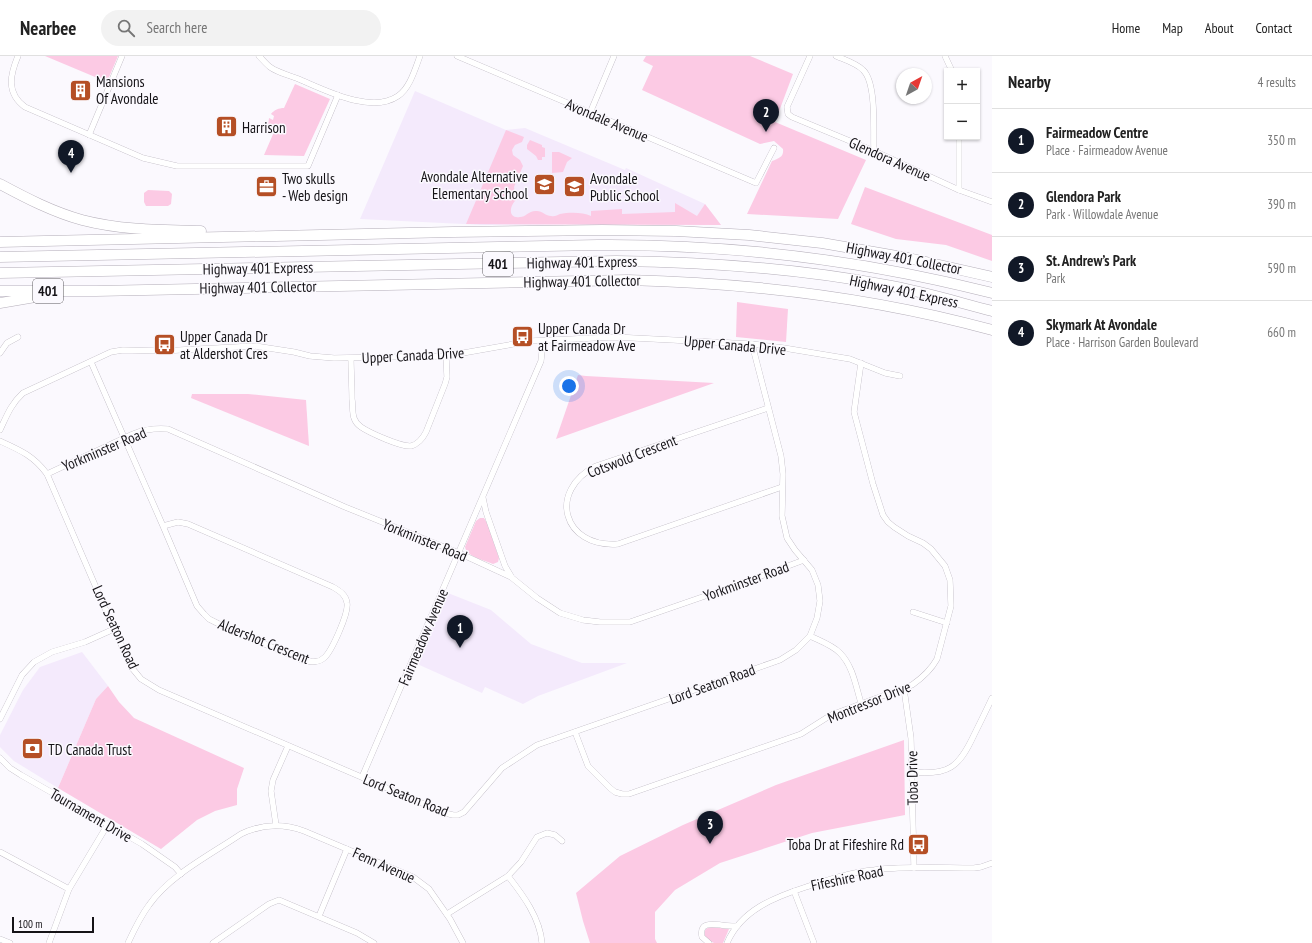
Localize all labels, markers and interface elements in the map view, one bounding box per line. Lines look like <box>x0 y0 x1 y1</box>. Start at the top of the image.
search box <box>101 10 381 46</box>
text: Nearbee <box>20 16 77 40</box>
icon: search <box>115 17 137 39</box>
text: Search here <box>147 18 207 37</box>
text: Home <box>1112 19 1140 37</box>
text: Map <box>1162 19 1183 37</box>
text: About <box>1205 19 1234 37</box>
text: Contact <box>1256 19 1292 37</box>
north arrow <box>896 68 932 104</box>
map controls <box>944 68 980 140</box>
button: + <box>944 68 980 104</box>
text: Nearby <box>1008 71 1051 93</box>
place label: Mansions Of Avondale <box>96 72 159 108</box>
text: 4 results <box>1257 74 1296 91</box>
building icon: Mansions Of Avondale <box>67 77 93 103</box>
street label: Avondale Avenue <box>563 94 651 146</box>
pin: 2 <box>753 99 779 132</box>
button: − <box>944 104 980 140</box>
building icon: Harrison <box>214 114 240 140</box>
place label: Harrison <box>242 118 286 137</box>
text: Fairmeadow Centre <box>1046 123 1148 142</box>
text: 1 <box>1018 132 1024 149</box>
text: 350 m <box>1267 132 1296 149</box>
street label: Glendora Avenue <box>846 133 934 185</box>
pin: 4 <box>58 140 84 173</box>
text: Place · Fairmeadow Avenue <box>1046 142 1168 159</box>
place label: Avondale Alternative Elementary School <box>421 167 529 203</box>
place label: Two skulls - Web design <box>282 169 348 205</box>
place label: Avondale Public School <box>590 169 660 205</box>
school or university icon: Avondale Alternative Elementary School <box>531 172 557 198</box>
office icon: Two skulls - Web design <box>254 174 280 200</box>
school or university icon: Avondale Public School <box>562 174 588 200</box>
text: Glendora Park <box>1046 187 1121 206</box>
text: 2 <box>1018 196 1024 213</box>
text: 390 m <box>1267 196 1296 213</box>
text: Park · Willowdale Avenue <box>1046 206 1158 223</box>
street label: Highway 401 Collector <box>845 238 964 279</box>
text: St. Andrew’s Park <box>1046 251 1136 270</box>
road number: 401 <box>483 252 513 276</box>
street label: Highway 401 Express <box>527 252 637 272</box>
street label: Highway 401 Express <box>203 258 313 278</box>
text: 3 <box>1018 260 1024 277</box>
text: 590 m <box>1267 260 1296 277</box>
street label: Highway 401 Collector <box>523 270 642 292</box>
street label: Highway 401 Express <box>848 270 960 312</box>
text: Park <box>1046 270 1065 287</box>
street label: Highway 401 Collector <box>199 276 318 298</box>
road number: 401 <box>33 279 63 303</box>
text: Skymark At Avondale <box>1046 315 1157 334</box>
place label: Upper Canada Dr at Fairmeadow Ave <box>538 319 636 355</box>
bus stop icon: Upper Canada Dr at Fairmeadow Ave <box>509 324 535 350</box>
text: 4 <box>1018 324 1024 341</box>
text: 660 m <box>1267 324 1296 341</box>
place label: Upper Canada Dr at Aldershot Cres <box>180 327 268 363</box>
street label: Upper Canada Drive <box>683 331 787 359</box>
bus stop icon: Upper Canada Dr at Aldershot Cres <box>151 332 177 358</box>
text: Place · Harrison Garden Boulevard <box>1046 334 1198 351</box>
street label: Upper Canada Drive <box>361 343 465 367</box>
your location <box>559 376 579 396</box>
street label: Yorkminster Road <box>59 423 149 475</box>
street label: Cotswold Crescent <box>584 430 680 482</box>
street label: Yorkminster Road <box>380 514 470 566</box>
street label: Yorkminster Road <box>701 557 791 605</box>
street label: Lord Seaton Road <box>88 582 144 672</box>
street label: Fairmeadow Avenue <box>394 586 452 688</box>
street label: Aldershot Crescent <box>216 614 312 668</box>
pin: 1 <box>447 615 473 648</box>
street label: Lord Seaton Road <box>666 660 758 708</box>
street label: Montressor Drive <box>825 677 913 727</box>
bank icon: TD Canada Trust <box>20 736 46 762</box>
place label: TD Canada Trust <box>48 740 132 759</box>
street label: Toba Drive <box>902 751 922 805</box>
street label: Lord Seaton Road <box>361 769 451 821</box>
street label: Tournament Drive <box>46 784 136 846</box>
pin: 3 <box>697 811 723 844</box>
bus stop icon: Toba Dr at Fifeshire Rd <box>906 831 932 857</box>
place label: Toba Dr at Fifeshire Rd <box>787 835 904 854</box>
street label: Fenn Avenue <box>350 843 418 887</box>
street label: Fifeshire Road <box>809 861 885 895</box>
scale bar <box>12 915 94 934</box>
text: 100 m <box>18 917 42 931</box>

